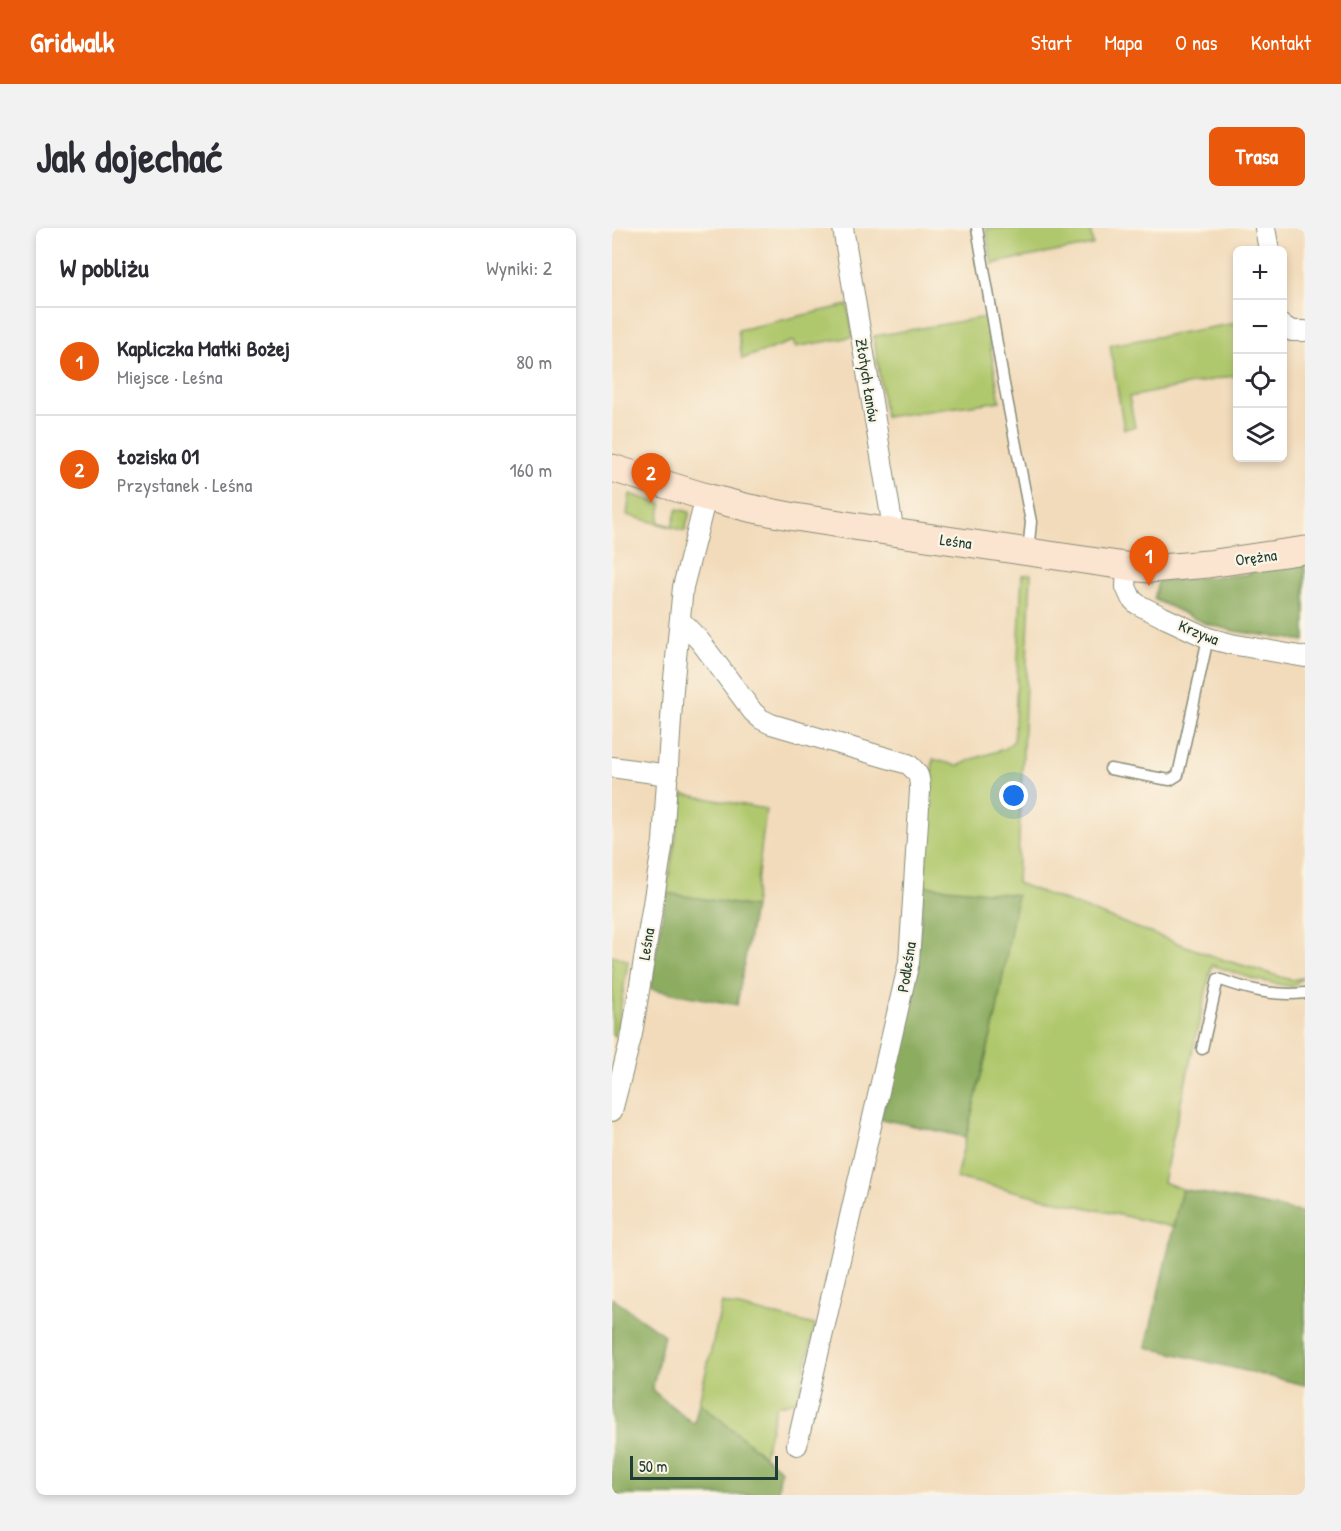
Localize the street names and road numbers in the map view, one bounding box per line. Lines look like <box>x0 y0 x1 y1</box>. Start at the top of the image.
street label: Złotych Łanów <box>851 337 885 423</box>
street label: Leśna <box>939 528 973 554</box>
street label: Orężna <box>1234 543 1278 571</box>
street label: Krzywa <box>1175 614 1223 650</box>
street label: Leśna <box>633 926 659 962</box>
street label: Podleśna <box>891 940 921 994</box>

